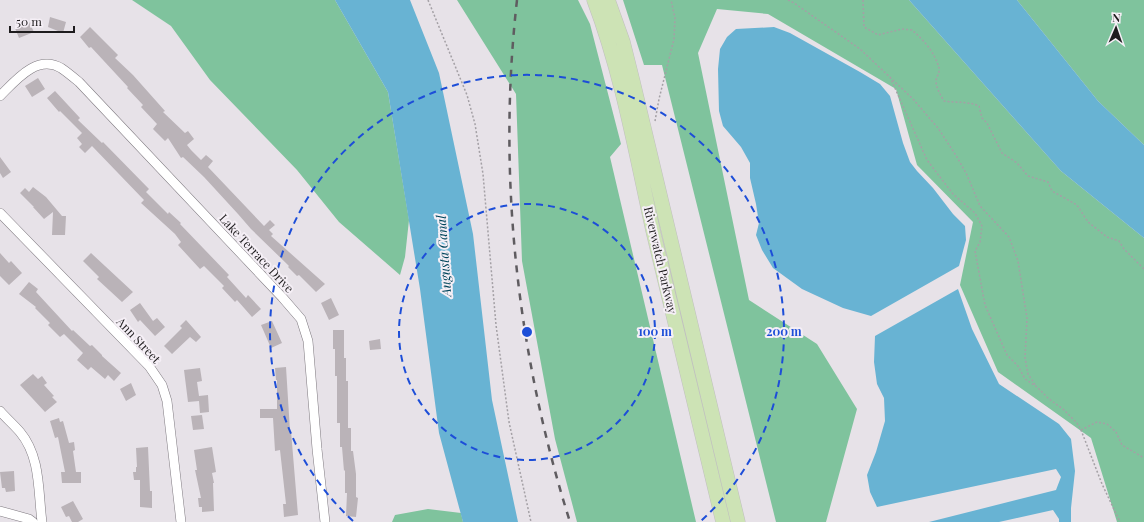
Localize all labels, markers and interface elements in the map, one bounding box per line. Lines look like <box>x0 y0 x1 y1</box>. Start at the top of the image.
scale bar <box>10 8 74 34</box>
north arrow <box>1096 8 1136 48</box>
text: N <box>1112 10 1121 25</box>
text: 50 m <box>16 13 42 29</box>
street label: Riverwatch Parkway <box>641 205 681 315</box>
street label: Lake Terrace Drive <box>216 210 298 296</box>
water label: Augusta Canal <box>432 213 454 299</box>
street label: Ann Street <box>113 313 165 367</box>
text: 100 m <box>638 323 672 339</box>
text: 200 m <box>766 323 802 339</box>
centre of rings <box>520 325 534 339</box>

